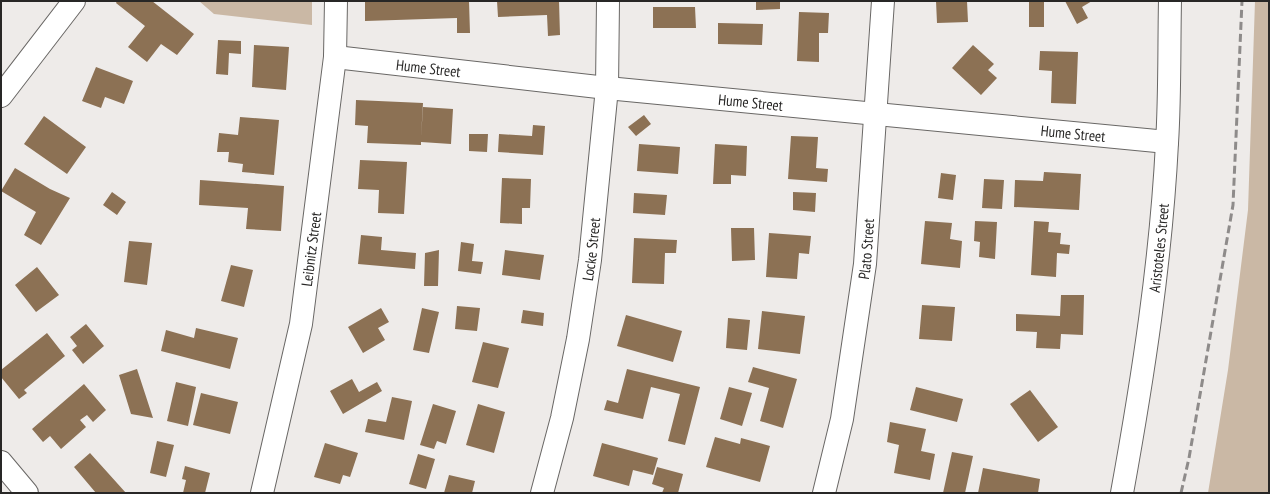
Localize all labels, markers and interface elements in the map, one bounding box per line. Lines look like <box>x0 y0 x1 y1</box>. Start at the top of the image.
street label: Hume Street <box>395 55 462 81</box>
street label: Hume Street <box>717 89 784 114</box>
street label: Hume Street <box>1040 120 1106 146</box>
street label: Aristoteles Street <box>1144 203 1172 293</box>
street label: Leibnitz Street <box>296 211 325 287</box>
street label: Locke Street <box>577 217 604 282</box>
street label: Plato Street <box>853 218 878 281</box>

